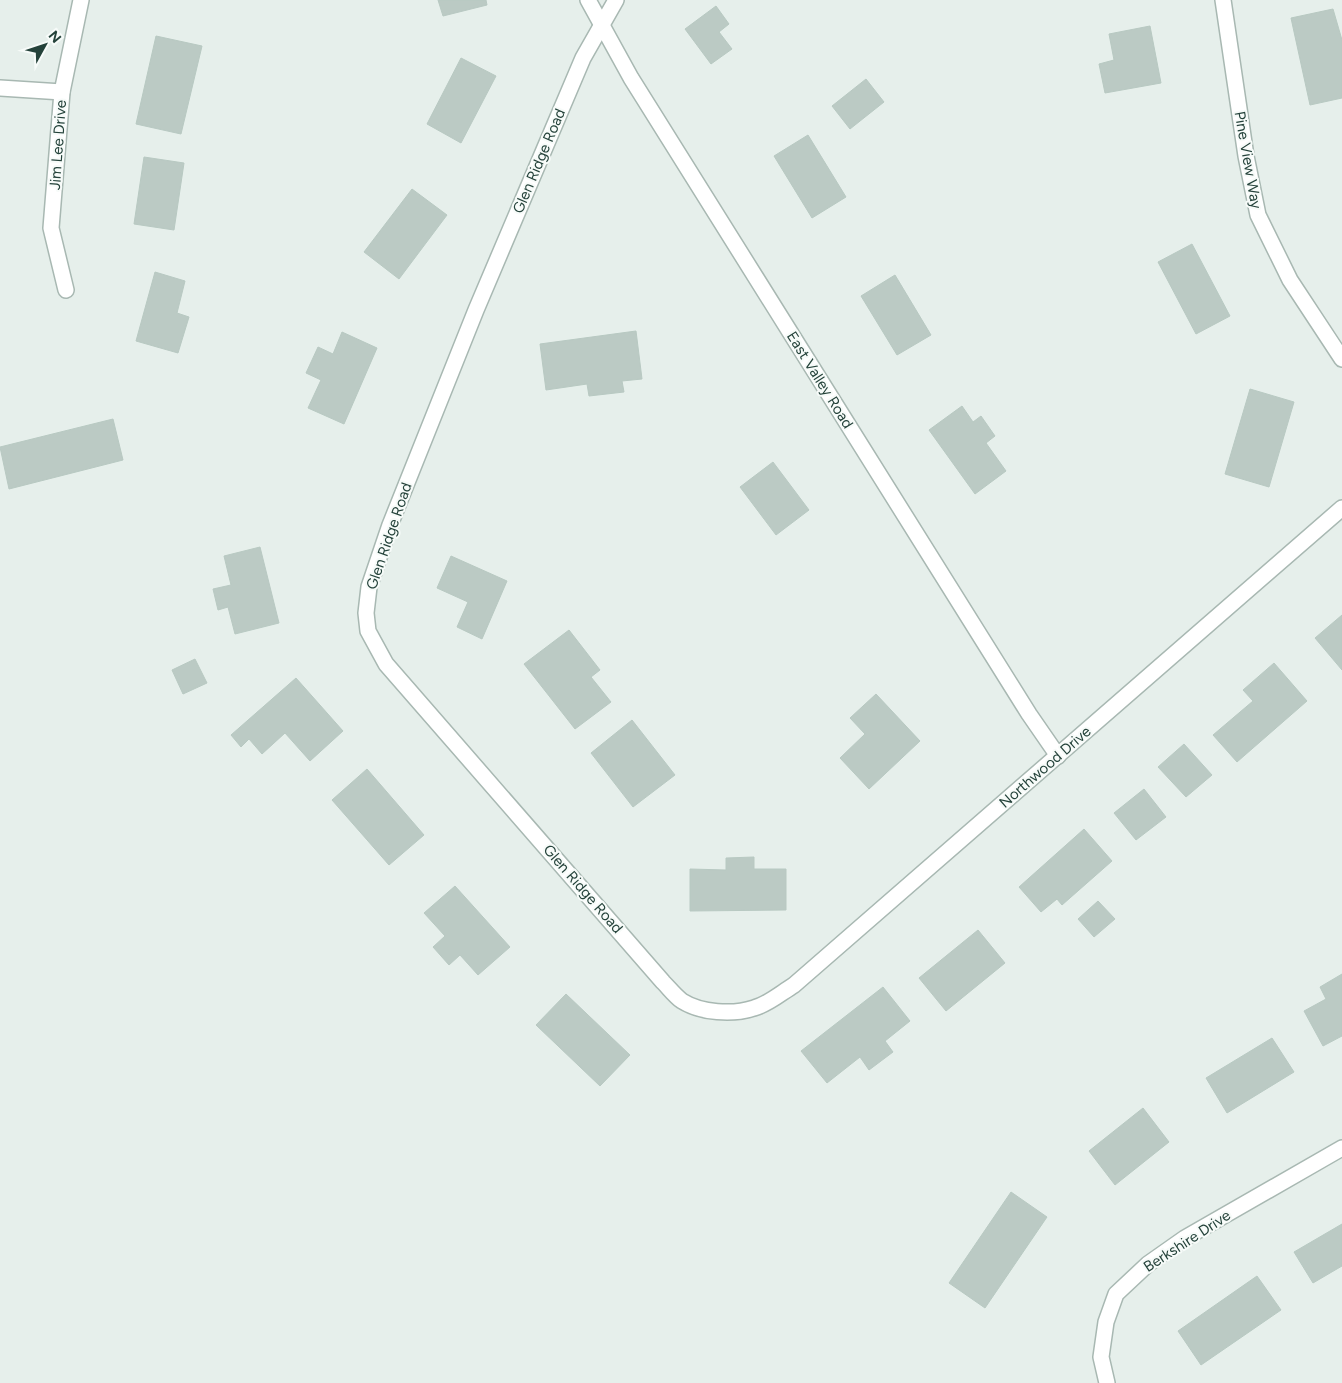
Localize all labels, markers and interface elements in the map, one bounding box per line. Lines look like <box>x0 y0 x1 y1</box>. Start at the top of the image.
north arrow <box>20 20 70 70</box>
text: N <box>45 27 65 47</box>
street label: Jim Lee Drive <box>46 99 70 191</box>
street label: Glen Ridge Road <box>509 106 569 216</box>
street label: Pine View Way <box>1231 110 1265 210</box>
street label: East Valley Road <box>783 328 857 432</box>
street label: Glen Ridge Road <box>362 480 416 592</box>
street label: Northwood Drive <box>996 722 1094 812</box>
street label: Glen Ridge Road <box>540 841 626 937</box>
street label: Berkshire Drive <box>1140 1206 1234 1276</box>

